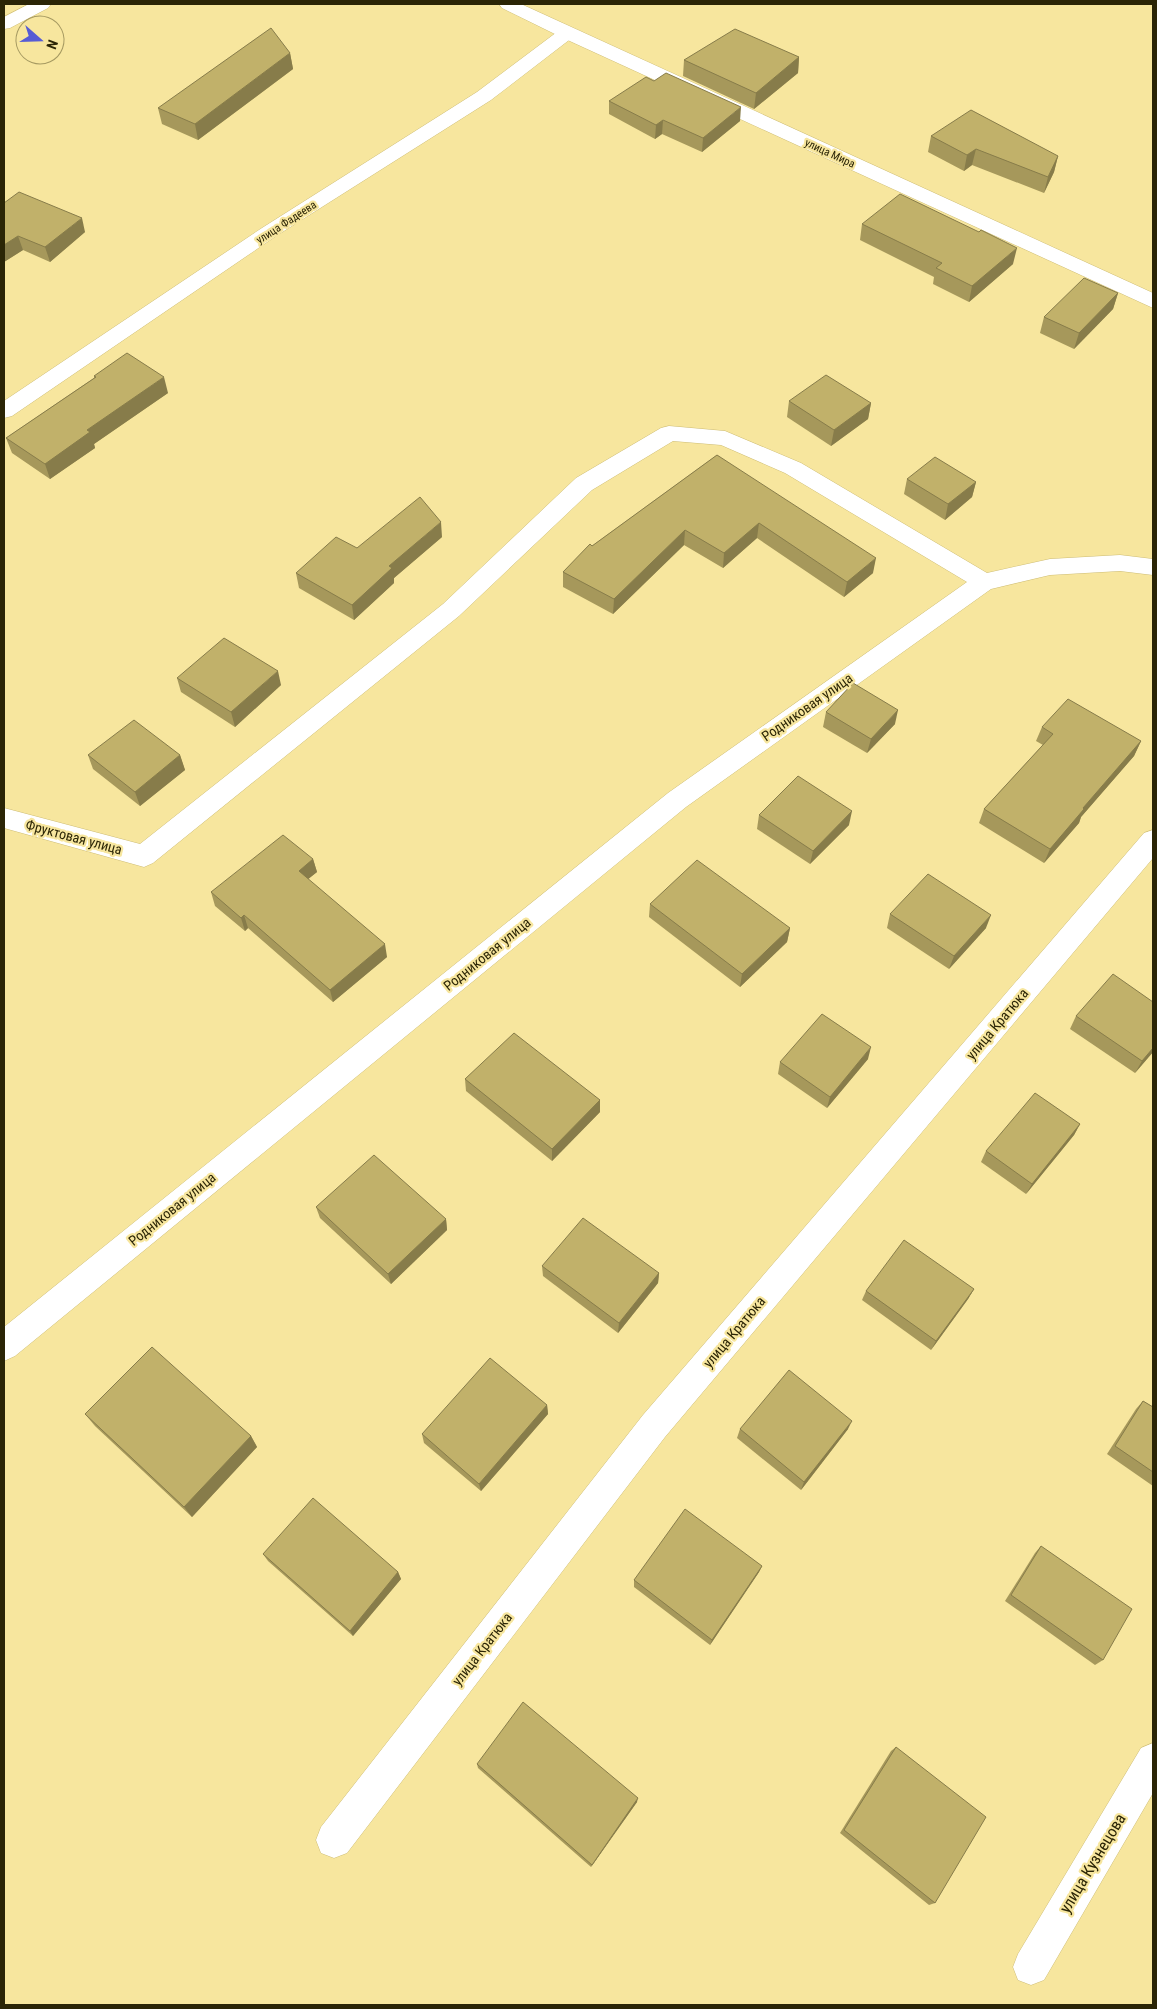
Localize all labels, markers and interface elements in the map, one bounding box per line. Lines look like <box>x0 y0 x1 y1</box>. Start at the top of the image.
north arrow <box>15 15 65 65</box>
text: N <box>43 38 61 51</box>
street label: улица Мира <box>803 136 857 171</box>
street label: улица Фадеева <box>254 198 319 247</box>
street label: Родниковая улица <box>759 670 855 744</box>
street label: Фруктовая улица <box>24 816 124 858</box>
street label: Родниковая улица <box>440 914 534 994</box>
street label: улица Кратюка <box>963 985 1031 1063</box>
street label: Родниковая улица <box>125 1169 219 1249</box>
street label: улица Кратюка <box>700 1293 768 1371</box>
street label: улица Кратюка <box>449 1610 515 1688</box>
street label: улица Кузнецова <box>1055 1810 1130 1916</box>

